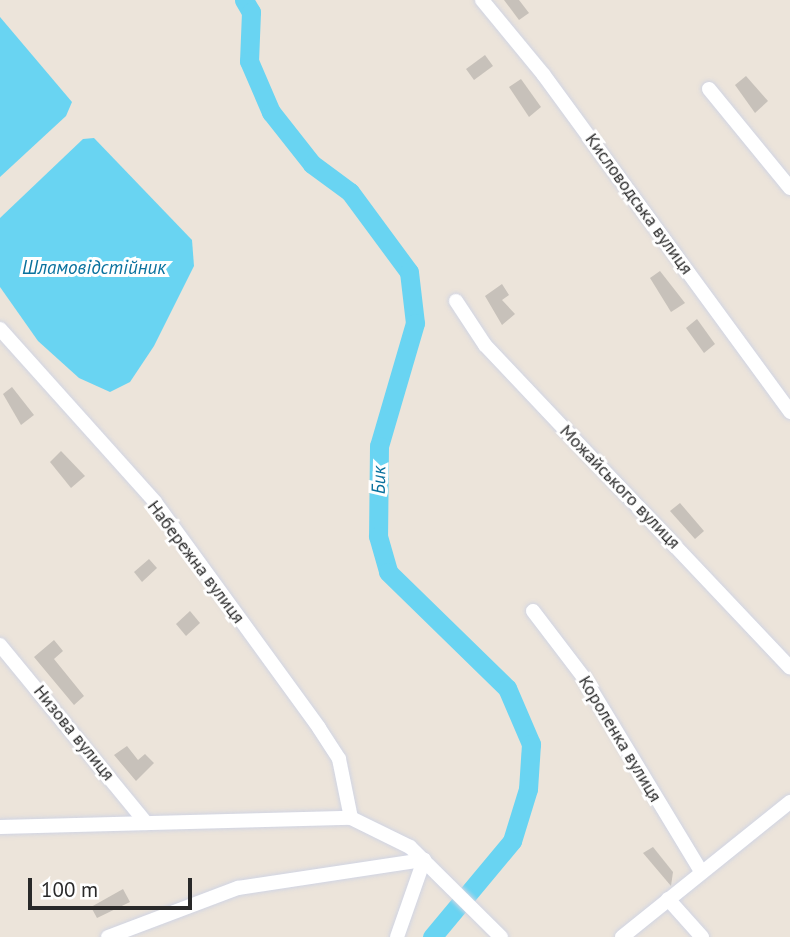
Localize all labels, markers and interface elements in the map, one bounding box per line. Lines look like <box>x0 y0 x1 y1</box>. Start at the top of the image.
street label: Кисловодська вулиця <box>581 129 697 279</box>
water label: Шламовідстійник <box>22 257 166 279</box>
street label: Можайського вулиця <box>555 420 685 554</box>
water label: Бик <box>367 466 391 494</box>
street label: Набережна вулиця <box>143 496 249 628</box>
street label: Короленка вулиця <box>574 672 666 806</box>
street label: Низова вулиця <box>29 681 119 785</box>
scale bar <box>32 864 196 908</box>
text: 100 m <box>41 876 98 903</box>

